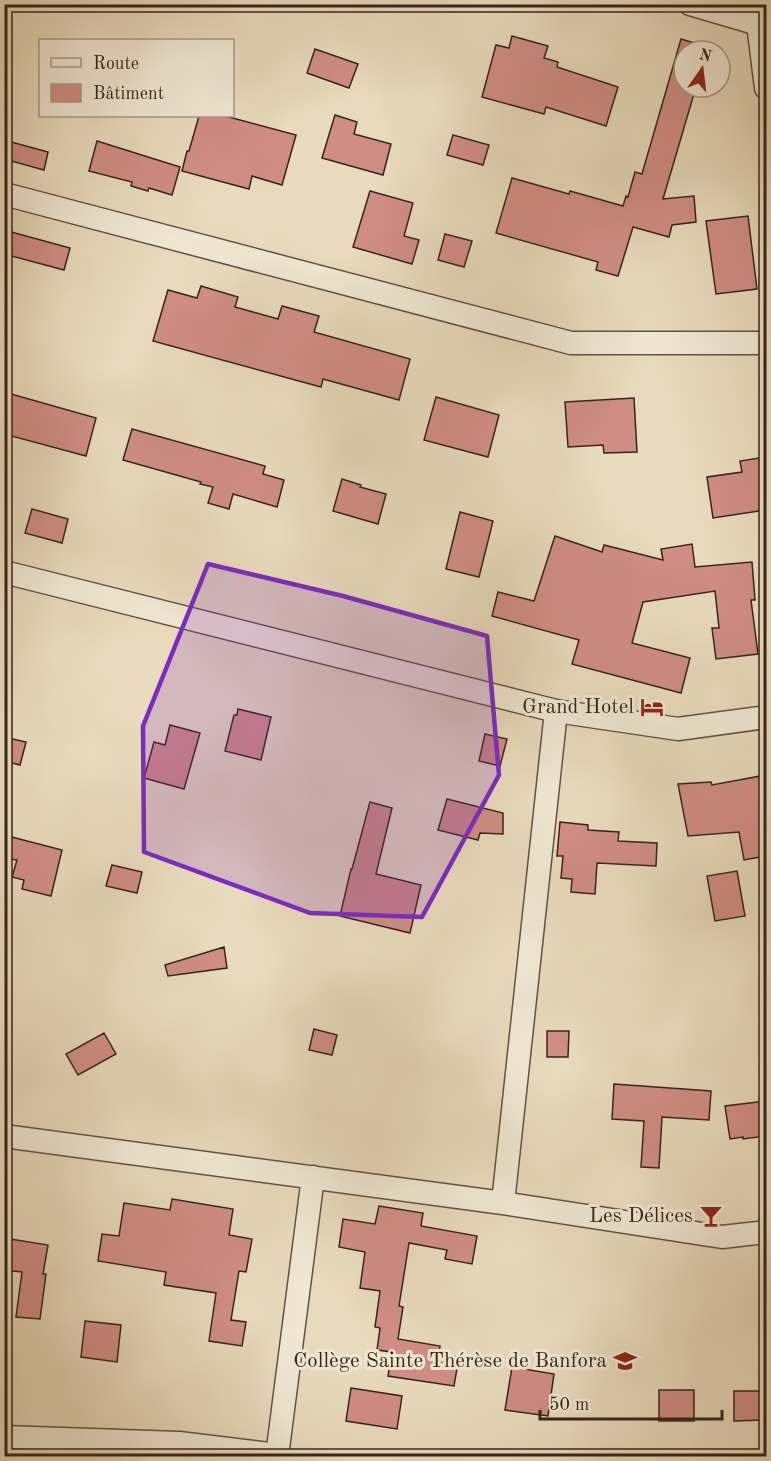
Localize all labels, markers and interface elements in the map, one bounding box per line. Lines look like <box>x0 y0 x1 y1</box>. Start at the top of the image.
legend <box>39 39 234 117</box>
north arrow <box>672 39 732 99</box>
text: N <box>697 47 714 66</box>
text: Route <box>93 55 139 73</box>
text: Bâtiment <box>93 85 164 103</box>
hotel icon: Grand Hotel <box>639 694 665 720</box>
place label: Grand Hotel <box>522 697 634 718</box>
bar icon: Les Délices <box>698 1203 724 1229</box>
place label: Les Délices <box>589 1206 693 1227</box>
school or university icon: Collège Sainte Thérèse de Banfora <box>612 1348 638 1374</box>
place label: Collège Sainte Thérèse de Banfora <box>293 1351 607 1372</box>
scale bar <box>540 1383 722 1421</box>
text: 50 m <box>549 1396 589 1414</box>

